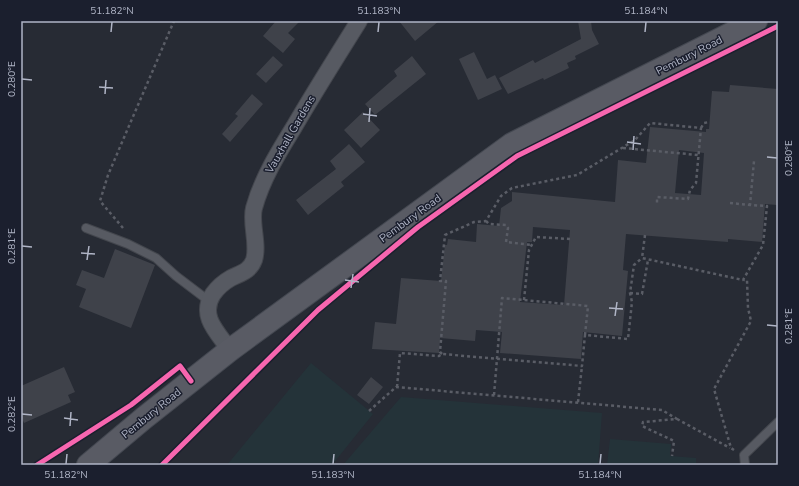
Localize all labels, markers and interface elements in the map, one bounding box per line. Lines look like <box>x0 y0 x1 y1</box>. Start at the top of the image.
text: 51.182°N <box>90 4 134 18</box>
text: 51.183°N <box>357 4 401 18</box>
text: 51.184°N <box>624 4 668 18</box>
street label: Pembury Road <box>653 32 725 79</box>
text: 0.280°E <box>5 61 19 97</box>
street label: Vauxhall Gardens <box>262 93 319 177</box>
text: 0.280°E <box>782 140 796 176</box>
street label: Pembury Road <box>376 191 444 246</box>
text: 0.281°E <box>5 228 19 264</box>
text: 0.281°E <box>782 308 796 344</box>
street label: Pembury Road <box>118 385 184 442</box>
text: 0.282°E <box>5 396 19 432</box>
text: 51.182°N <box>44 468 88 482</box>
text: 51.183°N <box>311 468 355 482</box>
text: 51.184°N <box>578 468 622 482</box>

